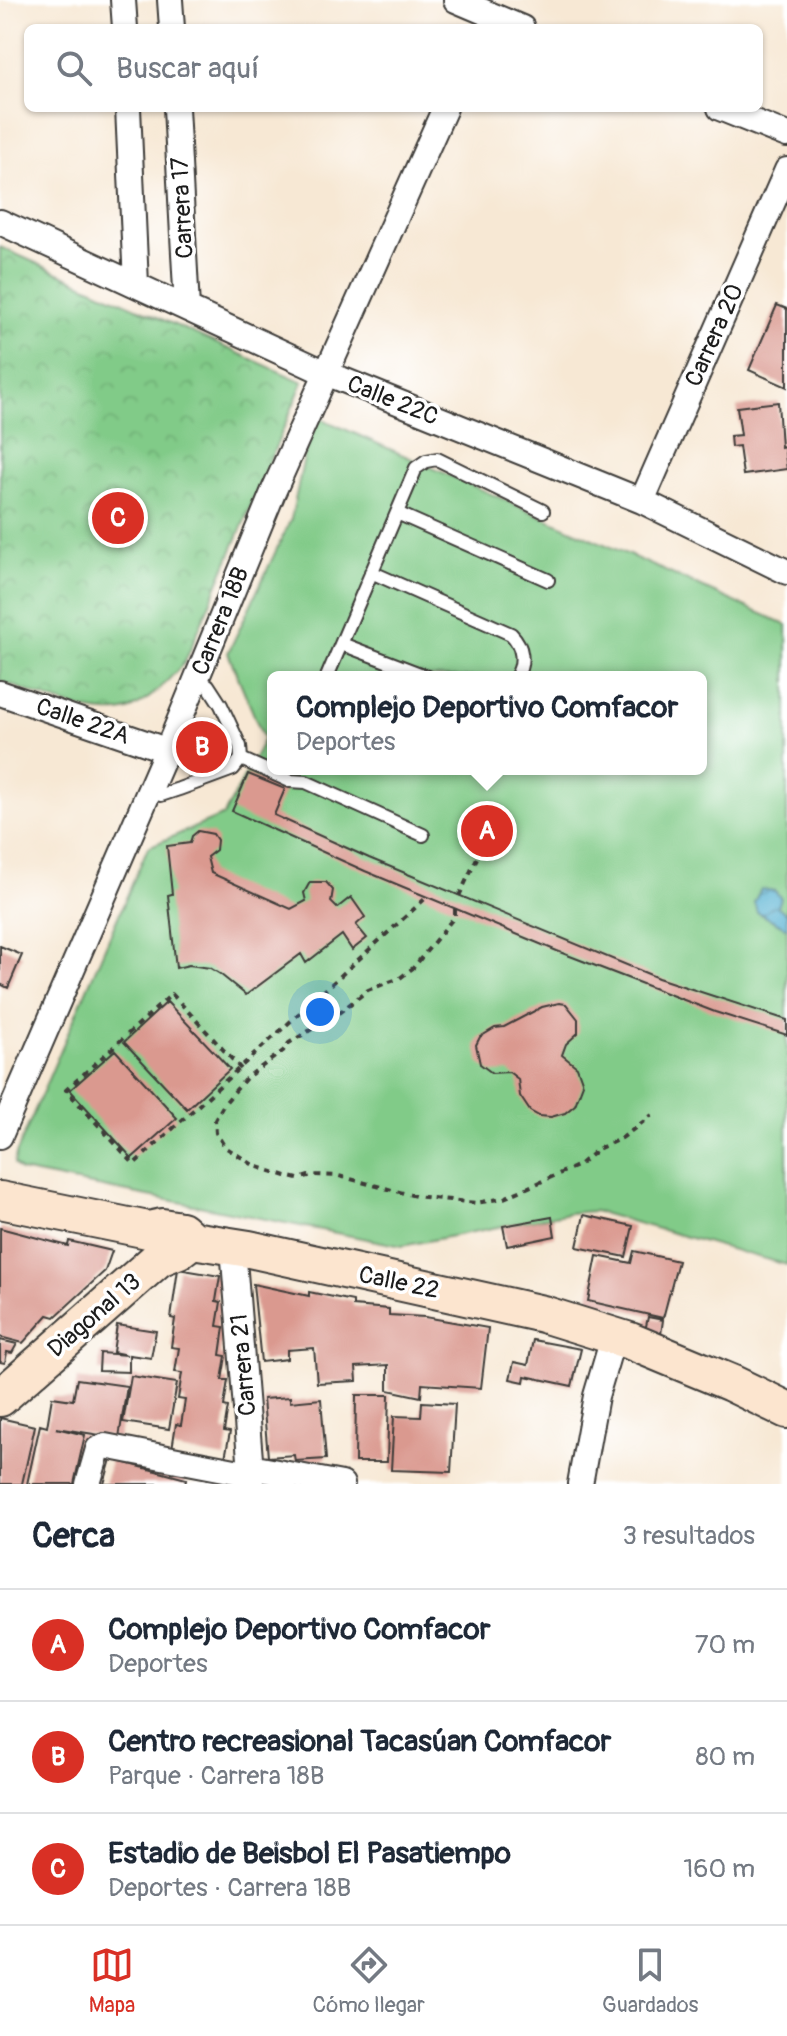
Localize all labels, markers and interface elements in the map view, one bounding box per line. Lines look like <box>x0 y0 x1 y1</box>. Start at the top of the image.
search box <box>24 24 763 112</box>
icon: search <box>52 46 96 90</box>
text: Buscar aquí <box>116 50 259 87</box>
street label: Carrera 17 <box>165 156 200 259</box>
street label: Carrera 20 <box>679 279 750 391</box>
street label: Calle 22C <box>343 369 443 432</box>
pin: C <box>92 488 144 548</box>
street label: Carrera 18B <box>186 563 255 680</box>
popup <box>267 671 707 775</box>
text: Complejo Deportivo Comfacor <box>296 689 678 726</box>
street label: Calle 22A <box>32 692 133 751</box>
pin: B <box>176 717 228 777</box>
text: Deportes <box>296 726 395 758</box>
pin: A <box>461 801 513 861</box>
your location <box>300 992 340 1032</box>
street label: Calle 22 <box>356 1260 442 1305</box>
street label: Diagonal 13 <box>42 1267 147 1364</box>
street label: Carrera 21 <box>225 1313 262 1417</box>
text: Cerca <box>32 1515 115 1558</box>
text: 3 resultados <box>623 1520 755 1552</box>
text: Complejo Deportivo Comfacor <box>108 1611 490 1648</box>
text: A <box>50 1629 66 1661</box>
text: 70 m <box>695 1629 755 1661</box>
text: Deportes <box>108 1648 208 1680</box>
text: Centro recreasional Tacasúan Comfacor <box>108 1723 611 1760</box>
text: B <box>51 1741 65 1773</box>
text: 80 m <box>695 1741 755 1773</box>
text: Parque · Carrera 18B <box>108 1760 324 1792</box>
text: Estadio de Beisbol El Pasatiempo <box>108 1835 511 1872</box>
text: C <box>50 1853 66 1885</box>
text: 160 m <box>683 1853 755 1885</box>
text: Deportes · Carrera 18B <box>108 1872 351 1904</box>
tab: Mapa <box>89 1943 135 2019</box>
tab: Cómo llegar <box>313 1943 425 2019</box>
tab: Guardados <box>602 1943 698 2019</box>

